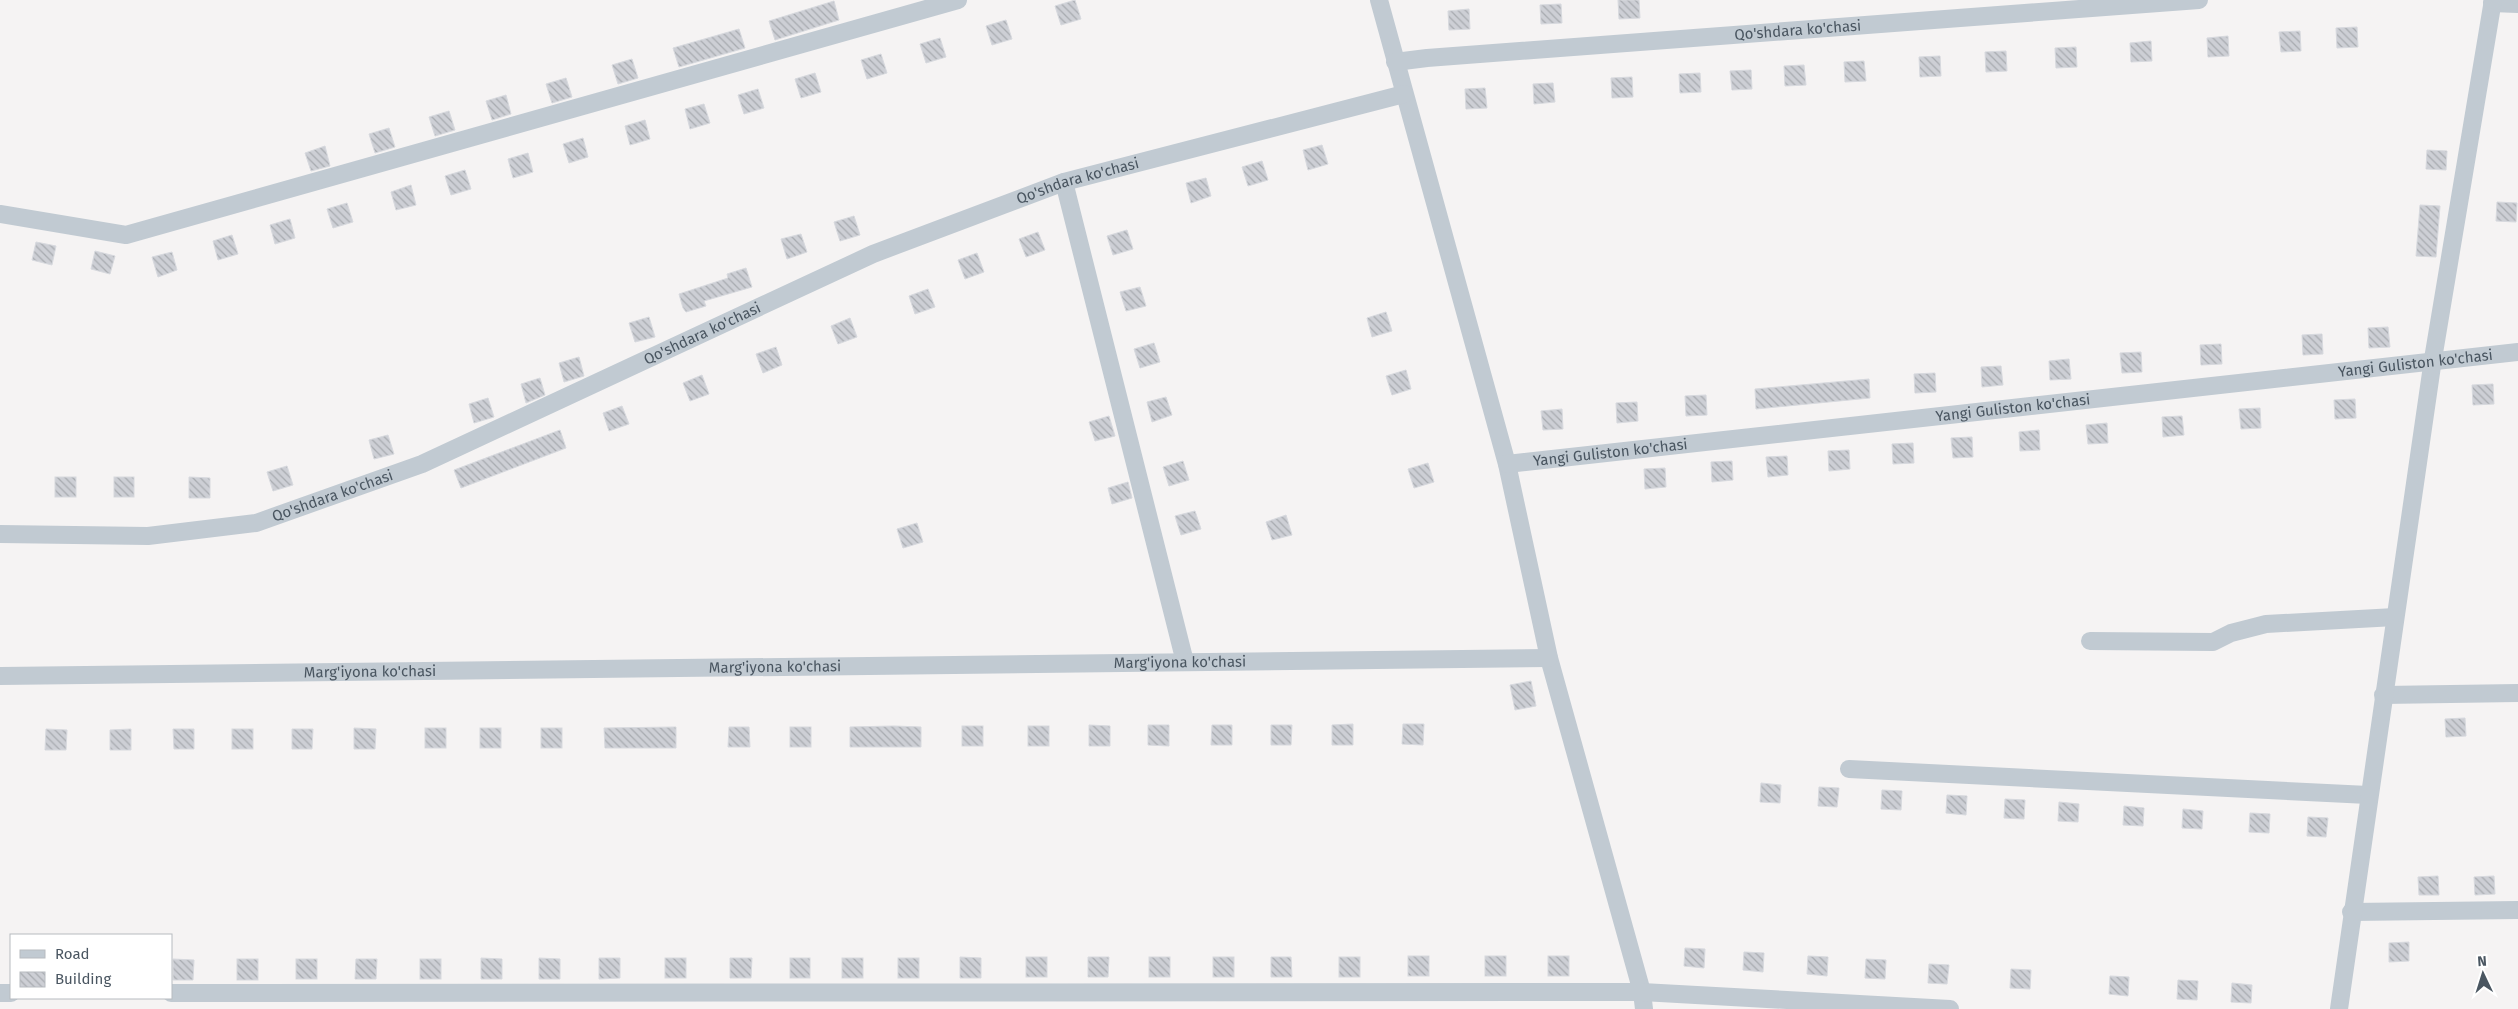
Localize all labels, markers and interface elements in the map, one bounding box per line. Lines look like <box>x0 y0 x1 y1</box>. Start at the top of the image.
street label: Qo'shdara ko'chasi <box>1734 16 1862 44</box>
street label: Qo'shdara ko'chasi <box>1014 154 1141 208</box>
street label: Qo'shdara ko'chasi <box>641 299 764 369</box>
street label: Yangi Guliston ko'chasi <box>2337 346 2494 381</box>
street label: Yangi Guliston ko'chasi <box>1935 390 2091 425</box>
street label: Yangi Guliston ko'chasi <box>1532 435 1689 470</box>
street label: Qo'shdara ko'chasi <box>270 466 395 526</box>
street label: Marg'iyona ko'chasi <box>1114 653 1246 672</box>
street label: Marg'iyona ko'chasi <box>709 657 841 677</box>
street label: Marg'iyona ko'chasi <box>304 662 436 681</box>
legend <box>10 934 172 999</box>
text: Road <box>55 945 90 963</box>
north arrow <box>2458 949 2508 999</box>
text: N <box>2477 953 2487 970</box>
text: Building <box>55 970 111 988</box>

